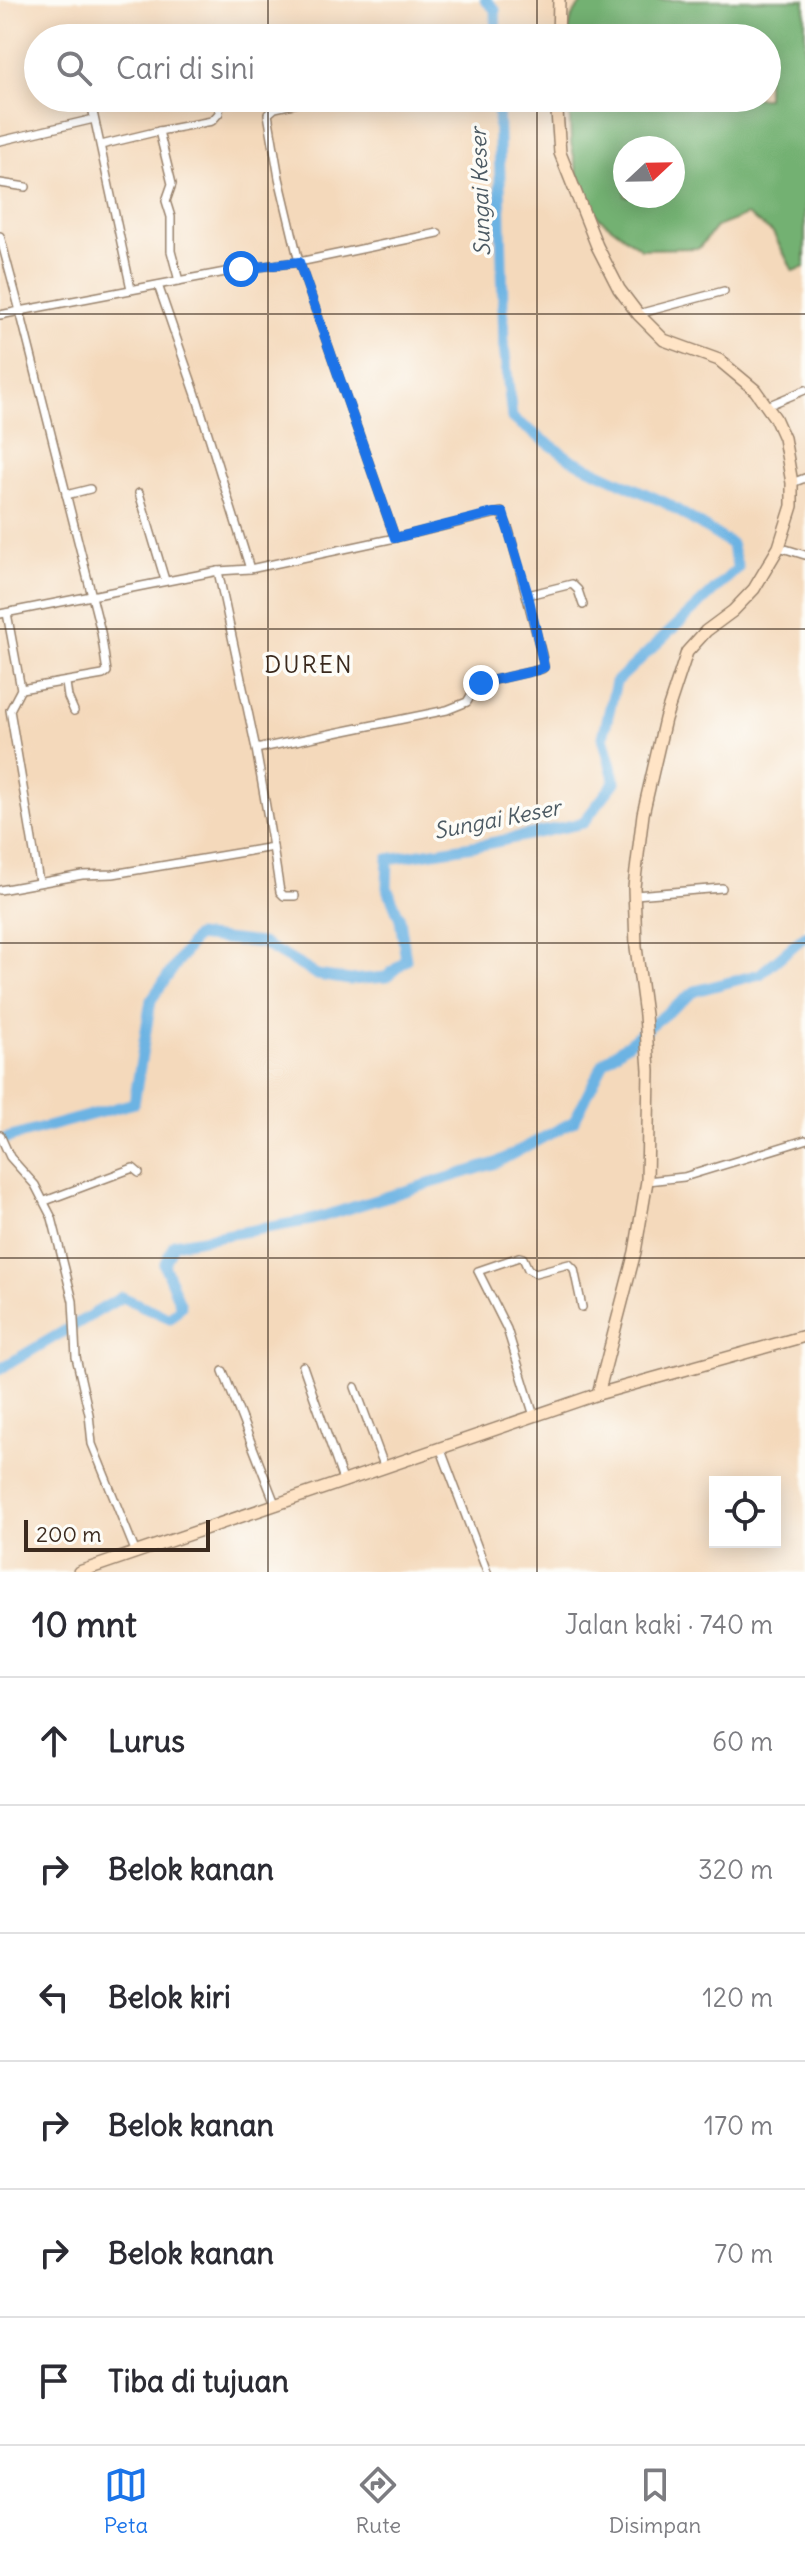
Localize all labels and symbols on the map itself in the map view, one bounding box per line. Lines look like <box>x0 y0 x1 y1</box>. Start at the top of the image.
water label: Sungai Keser <box>464 124 496 257</box>
north arrow <box>613 136 685 208</box>
route start <box>223 251 259 287</box>
district label: DUREN <box>264 649 354 679</box>
route end <box>463 665 499 701</box>
water label: Sungai Keser <box>431 792 566 845</box>
scale bar <box>24 1516 210 1552</box>

